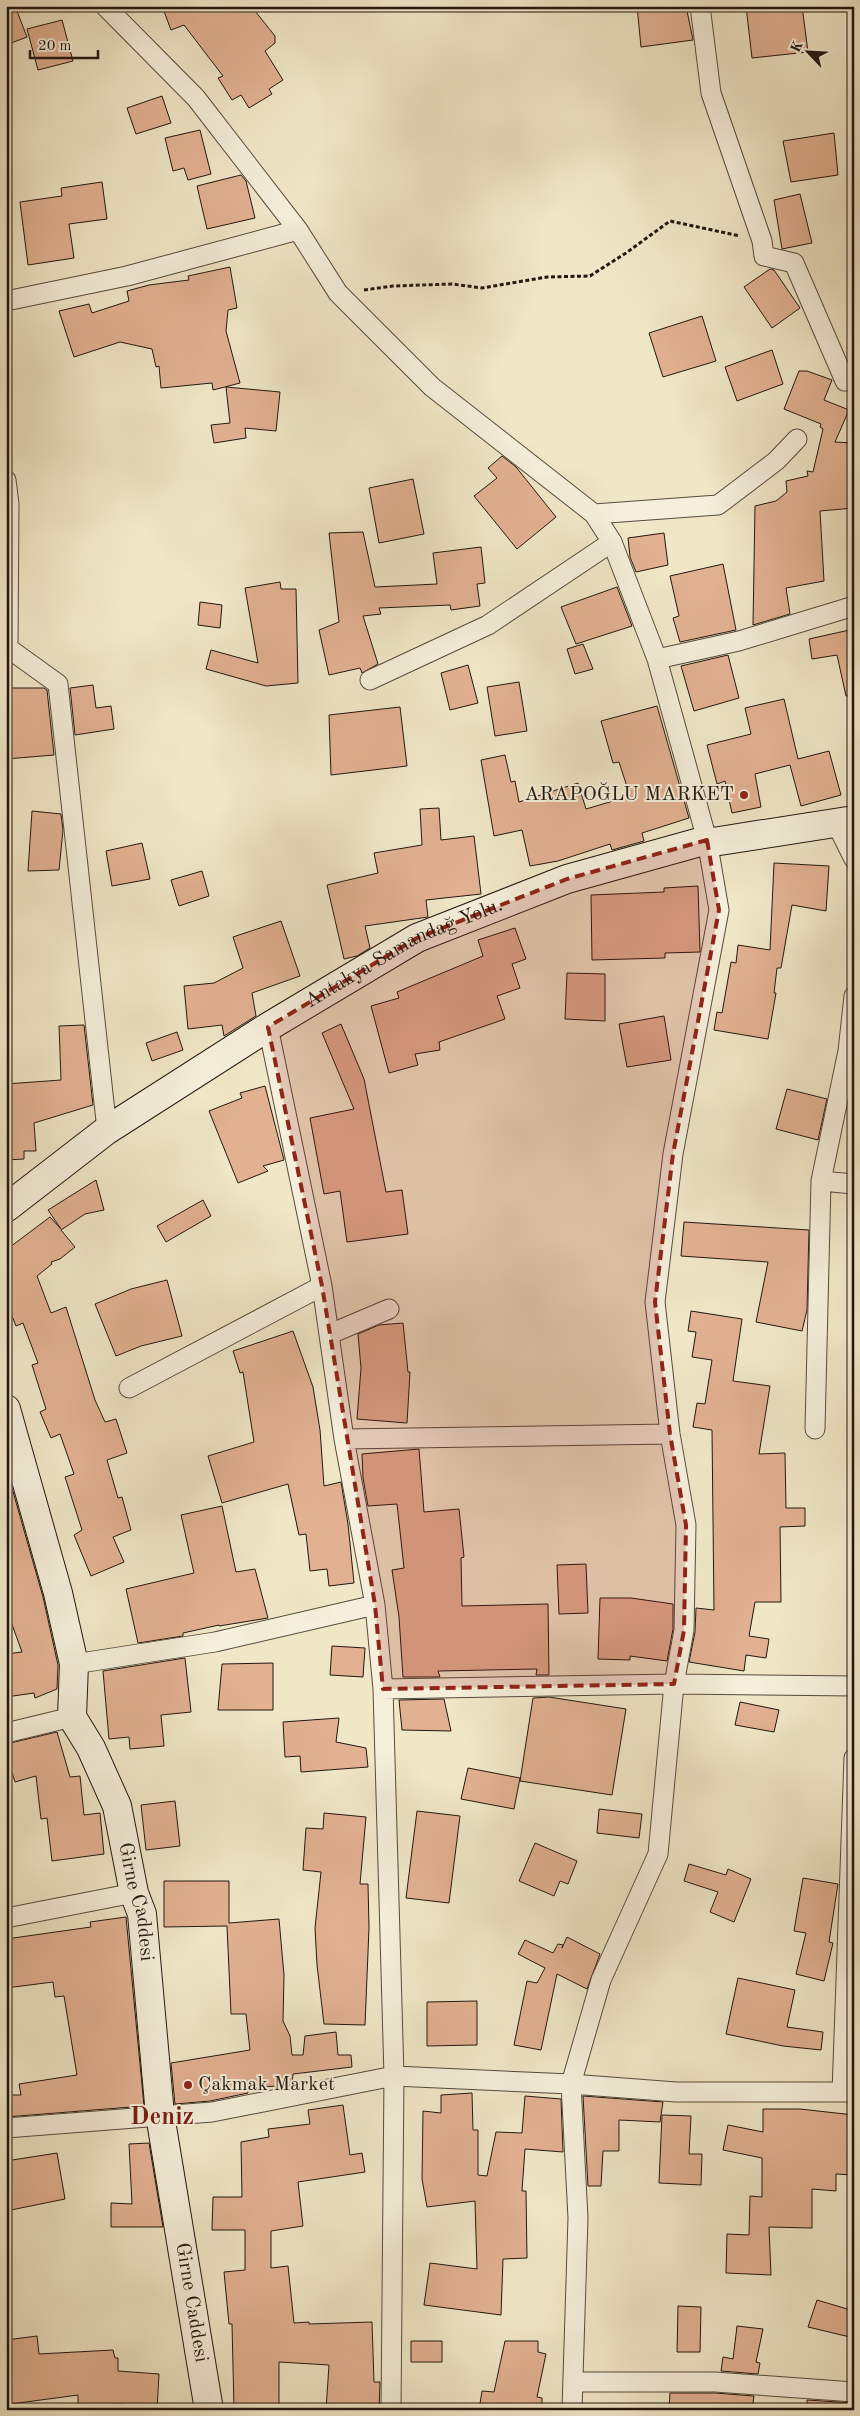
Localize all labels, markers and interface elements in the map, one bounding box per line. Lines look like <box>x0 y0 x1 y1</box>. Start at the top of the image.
scale bar <box>30 28 98 60</box>
north arrow <box>782 28 832 78</box>
text: 20 m <box>38 39 72 54</box>
text: K <box>789 39 806 55</box>
place label: ARAPOĞLU MARKET <box>524 782 734 805</box>
marker: ARAPOĞLU MARKET <box>738 789 750 801</box>
street label: Antakya Samandağ Yolu. <box>302 895 506 1012</box>
street label: Girne Caddesi <box>114 1841 156 1962</box>
place label: Çakmak Market <box>198 2075 335 2095</box>
marker: Çakmak Market <box>182 2079 194 2091</box>
district label: Deniz <box>130 2105 194 2130</box>
street label: Girne Caddesi <box>171 2241 211 2364</box>

